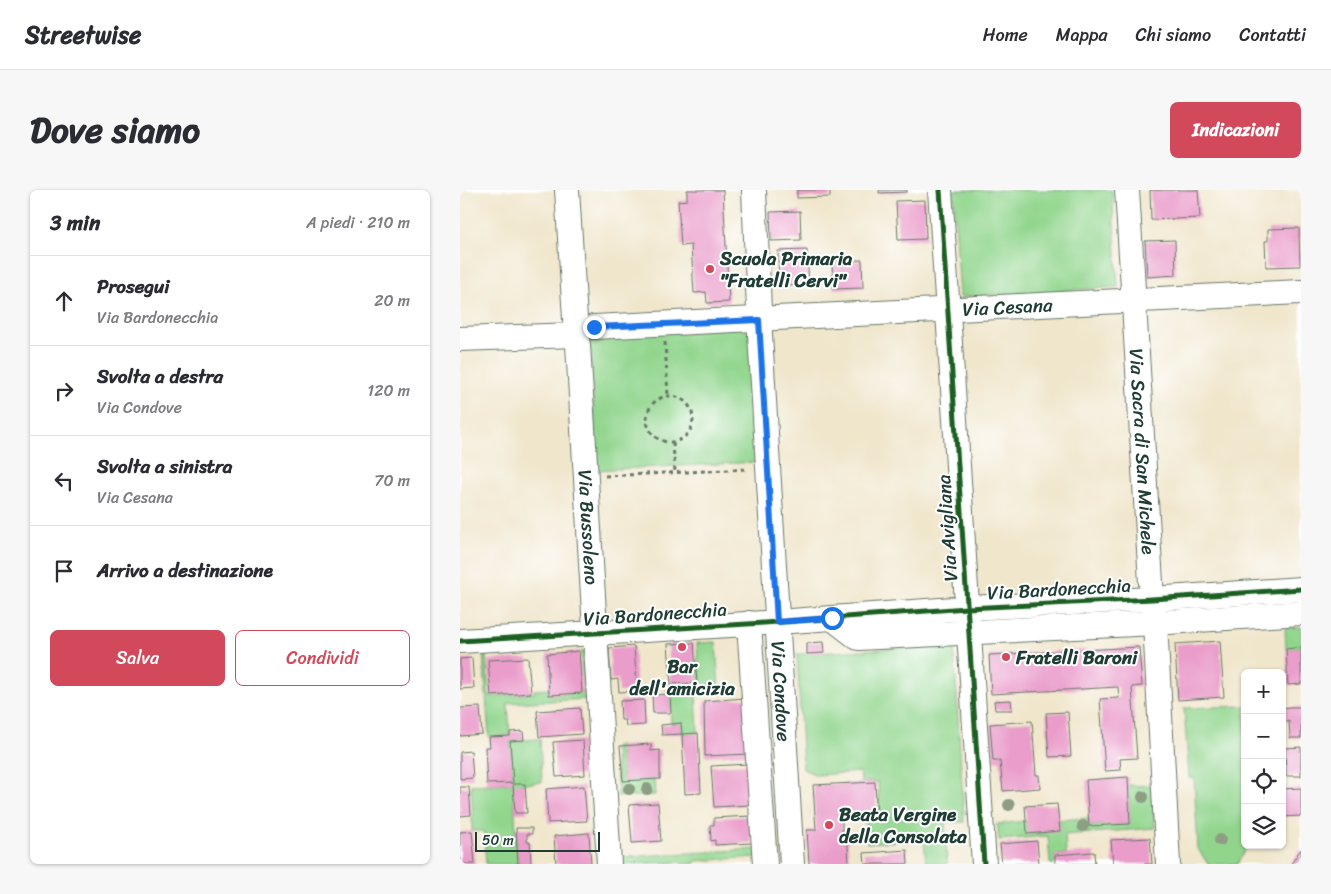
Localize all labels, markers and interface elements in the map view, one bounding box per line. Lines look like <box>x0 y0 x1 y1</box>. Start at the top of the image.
text: Streetwise <box>25 14 141 56</box>
text: Home <box>983 19 1028 51</box>
text: Mappa <box>1056 19 1108 51</box>
text: Chi siamo <box>1136 19 1211 51</box>
text: Contatti <box>1239 19 1306 51</box>
text: Dove siamo <box>30 99 200 161</box>
button: Indicazioni <box>1170 102 1301 158</box>
text: 3 min <box>50 204 100 242</box>
text: A piedi · 210 m <box>306 208 410 237</box>
place label: Scuola Primaria "Fratelli Cervi" <box>719 242 853 297</box>
marker: Scuola Primaria "Fratelli Cervi" <box>704 263 716 275</box>
text: Prosegui <box>97 270 170 303</box>
text: 20 m <box>374 286 410 315</box>
icon: ahead <box>50 287 78 315</box>
street label: Via Cesana <box>962 288 1054 325</box>
text: Via Bardonecchia <box>97 303 218 332</box>
route end <box>583 316 606 339</box>
street label: Via Sacra di San Michele <box>1120 347 1166 556</box>
text: Svolta a destra <box>97 360 223 393</box>
text: 120 m <box>367 376 410 405</box>
icon: right <box>50 377 78 405</box>
text: Via Condove <box>97 393 182 422</box>
text: Svolta a sinistra <box>97 450 232 483</box>
text: 70 m <box>374 466 410 495</box>
icon: left <box>50 467 78 495</box>
street label: Via Bussoleno <box>569 469 609 586</box>
street label: Via Avigliana <box>927 473 967 583</box>
text: Via Cesana <box>97 483 173 512</box>
text: Arrivo a destinazione <box>97 554 273 587</box>
icon: arrive <box>50 557 78 585</box>
street label: Via Bardonecchia <box>986 569 1132 609</box>
street label: Via Bardonecchia <box>582 592 728 635</box>
route start <box>821 607 844 630</box>
button: Salva <box>50 630 225 686</box>
button: Condividi <box>235 630 410 686</box>
street label: Via Condove <box>762 640 801 743</box>
marker: Bar dell'amicizia <box>676 641 688 653</box>
place label: Fratelli Baroni <box>1015 641 1138 674</box>
place label: Bar dell'amicizia <box>629 650 735 705</box>
marker: Fratelli Baroni <box>1000 651 1012 663</box>
map controls <box>1241 669 1286 849</box>
button: + <box>1241 669 1286 714</box>
button: − <box>1241 714 1286 759</box>
button: locate <box>1241 759 1286 804</box>
place label: Beata Vergine della Consolata <box>839 798 967 853</box>
button: layers <box>1241 804 1286 849</box>
marker: Beata Vergine della Consolata <box>823 819 835 831</box>
text: 50 m <box>482 828 514 853</box>
scale bar <box>475 829 600 852</box>

